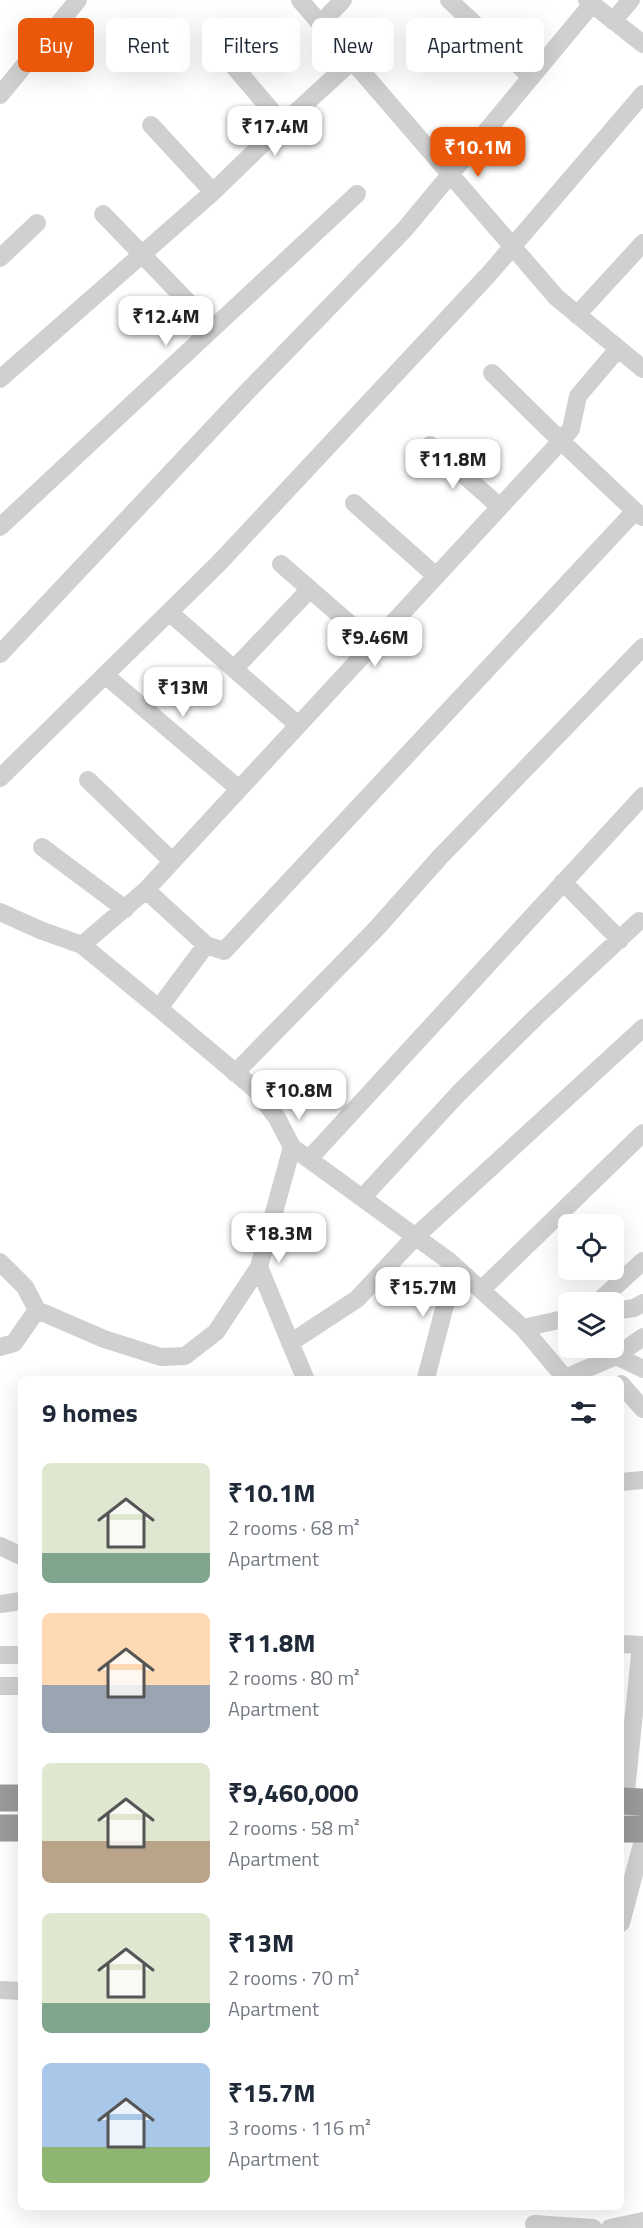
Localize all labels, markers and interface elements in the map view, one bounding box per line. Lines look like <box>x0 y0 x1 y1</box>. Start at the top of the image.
chip: Buy <box>18 18 94 72</box>
chip: Rent <box>106 18 190 72</box>
chip: Filters <box>202 18 300 72</box>
chip: New <box>312 18 394 72</box>
chip: Apartment <box>406 18 544 72</box>
pin: ₹17.4M <box>226 106 324 157</box>
text: ₹17.4M <box>241 110 309 141</box>
pin: ₹10.1M <box>429 127 527 178</box>
text: ₹10.1M <box>444 131 512 162</box>
pin: ₹12.4M <box>117 296 215 347</box>
text: ₹12.4M <box>132 300 200 331</box>
pin: ₹11.8M <box>404 439 502 490</box>
text: ₹11.8M <box>419 443 487 474</box>
pin: ₹9.46M <box>326 617 424 668</box>
text: ₹9.46M <box>341 621 409 652</box>
pin: ₹13M <box>147 667 219 718</box>
text: ₹13M <box>158 671 209 702</box>
pin: ₹10.8M <box>250 1070 348 1121</box>
text: ₹10.8M <box>265 1074 333 1105</box>
pin: ₹18.3M <box>230 1213 328 1264</box>
map controls <box>558 1214 624 1358</box>
button: locate <box>558 1214 624 1280</box>
text: ₹18.3M <box>245 1217 313 1248</box>
pin: ₹15.7M <box>374 1267 472 1318</box>
text: ₹15.7M <box>389 1271 457 1302</box>
button: layers <box>558 1292 624 1358</box>
text: 9 homes <box>42 1393 138 1432</box>
icon: filters <box>567 1396 600 1429</box>
text: ₹10.1M <box>228 1473 316 1512</box>
icon: home <box>90 1487 162 1559</box>
text: 2 rooms · 68 m² <box>228 1512 360 1543</box>
text: Apartment <box>228 1543 319 1574</box>
text: ₹11.8M <box>228 1623 316 1662</box>
icon: home <box>90 1637 162 1709</box>
text: 2 rooms · 80 m² <box>228 1662 360 1693</box>
text: Apartment <box>228 1693 319 1724</box>
text: ₹9,460,000 <box>228 1773 358 1812</box>
icon: home <box>90 1787 162 1859</box>
text: 2 rooms · 58 m² <box>228 1812 360 1843</box>
text: Apartment <box>228 1843 319 1874</box>
text: ₹13M <box>228 1923 294 1962</box>
icon: home <box>90 1937 162 2009</box>
text: 2 rooms · 70 m² <box>228 1962 360 1993</box>
text: Apartment <box>228 1993 319 2024</box>
text: ₹15.7M <box>228 2073 316 2112</box>
icon: home <box>90 2087 162 2159</box>
text: 3 rooms · 116 m² <box>228 2112 371 2143</box>
text: Apartment <box>228 2143 319 2174</box>

